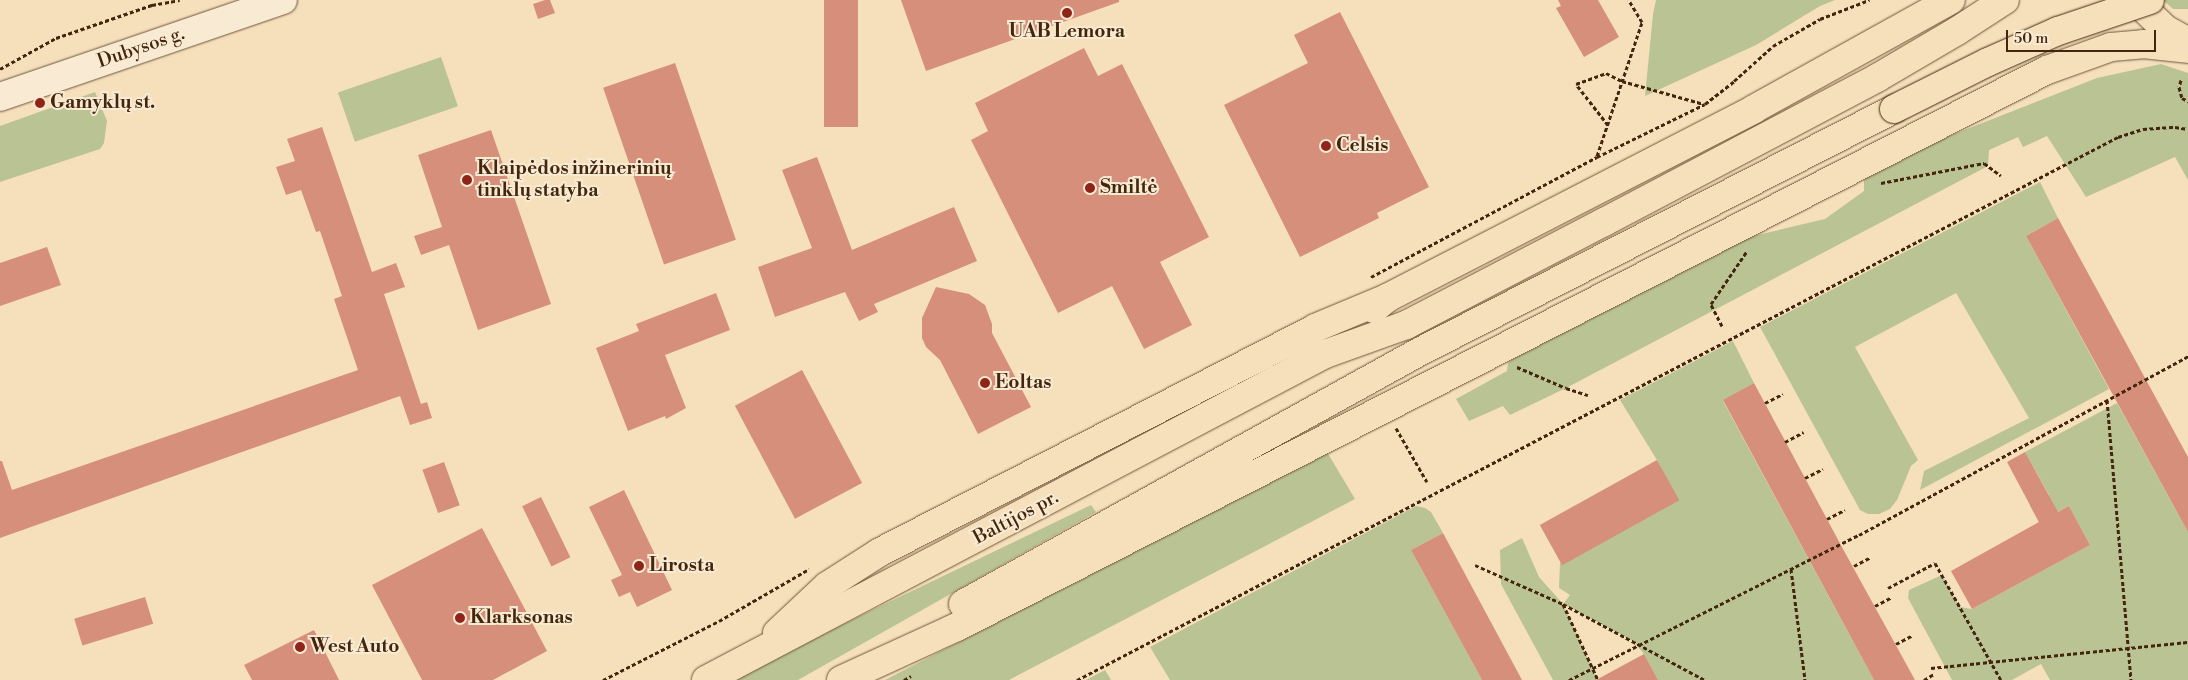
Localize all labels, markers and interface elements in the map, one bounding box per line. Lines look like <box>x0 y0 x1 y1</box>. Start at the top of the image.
marker: UAB Lemora <box>1061 7 1073 19</box>
scale bar <box>2008 20 2158 52</box>
place label: UAB Lemora <box>1009 21 1125 43</box>
street label: Dubysos g. <box>94 22 188 74</box>
text: 50 m <box>2014 29 2048 48</box>
place label: Gamyklų st. <box>50 92 155 114</box>
marker: Gamyklų st. <box>34 97 46 109</box>
place label: Celsis <box>1336 135 1388 157</box>
marker: Celsis <box>1320 140 1332 152</box>
place label: Klaipėdos inžinerinių tinklų statyba <box>477 158 672 202</box>
marker: Klaipėdos inžinerinių tinklų statyba <box>461 174 473 186</box>
place label: Smiltė <box>1100 177 1157 199</box>
marker: Smiltė <box>1084 182 1096 194</box>
place label: Eoltas <box>995 372 1051 394</box>
marker: Eoltas <box>979 377 991 389</box>
street label: Baltijos pr. <box>970 486 1062 550</box>
place label: Lirosta <box>649 555 715 577</box>
marker: Lirosta <box>633 560 645 572</box>
place label: Klarksonas <box>470 607 573 629</box>
marker: Klarksonas <box>454 612 466 624</box>
place label: West Auto <box>310 636 399 658</box>
marker: West Auto <box>294 641 306 653</box>

